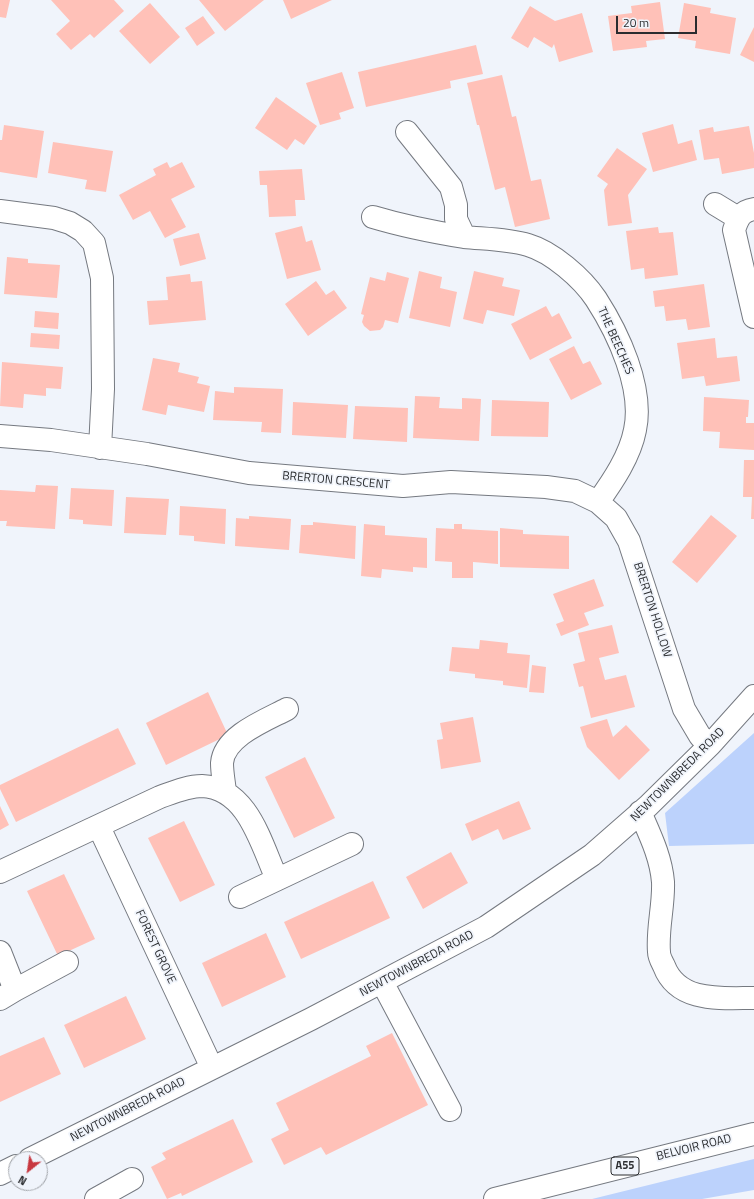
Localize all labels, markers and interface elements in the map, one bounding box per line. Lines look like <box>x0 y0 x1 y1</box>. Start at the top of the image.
scale bar <box>618 8 699 34</box>
text: 20 m <box>623 13 649 32</box>
street label: THE BEECHES <box>594 305 636 377</box>
street label: BRERTON CRESCENT <box>282 469 390 493</box>
street label: BRERTON HOLLOW <box>630 561 674 659</box>
street label: NEWTOWNBREDA ROAD <box>628 725 728 825</box>
street label: FOREST GROVE <box>132 908 178 986</box>
street label: NEWTOWNBREDA ROAD <box>358 928 476 1000</box>
street label: NEWTOWNBREDA ROAD <box>68 1075 188 1145</box>
street label: BELVOIR ROAD <box>655 1132 733 1164</box>
north arrow <box>8 1151 48 1191</box>
road number: A55 <box>611 1157 639 1175</box>
text: N <box>15 1172 30 1189</box>

